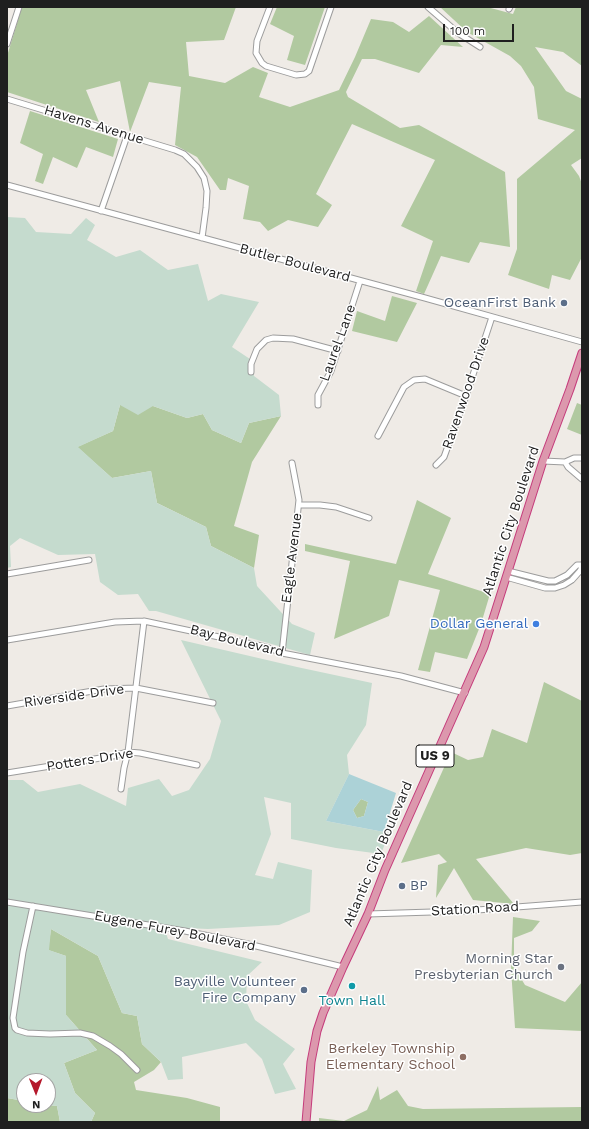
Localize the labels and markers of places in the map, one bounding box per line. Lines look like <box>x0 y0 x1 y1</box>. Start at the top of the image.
place label: OceanFirst Bank <box>444 295 556 311</box>
marker: OceanFirst Bank <box>559 298 569 308</box>
place label: Dollar General <box>430 616 528 632</box>
marker: Dollar General <box>531 619 541 629</box>
place label: BP <box>410 878 428 894</box>
marker: BP <box>397 881 407 891</box>
place label: Morning Star Presbyterian Church <box>414 951 553 984</box>
marker: Morning Star Presbyterian Church <box>556 962 566 972</box>
place label: Bayville Volunteer Fire Company <box>174 974 296 1006</box>
marker: Town Hall <box>347 981 357 991</box>
marker: Bayville Volunteer Fire Company <box>299 985 309 995</box>
place label: Town Hall <box>319 993 385 1009</box>
place label: Berkeley Township Elementary School <box>326 1041 455 1074</box>
marker: Berkeley Township Elementary School <box>458 1052 468 1062</box>

